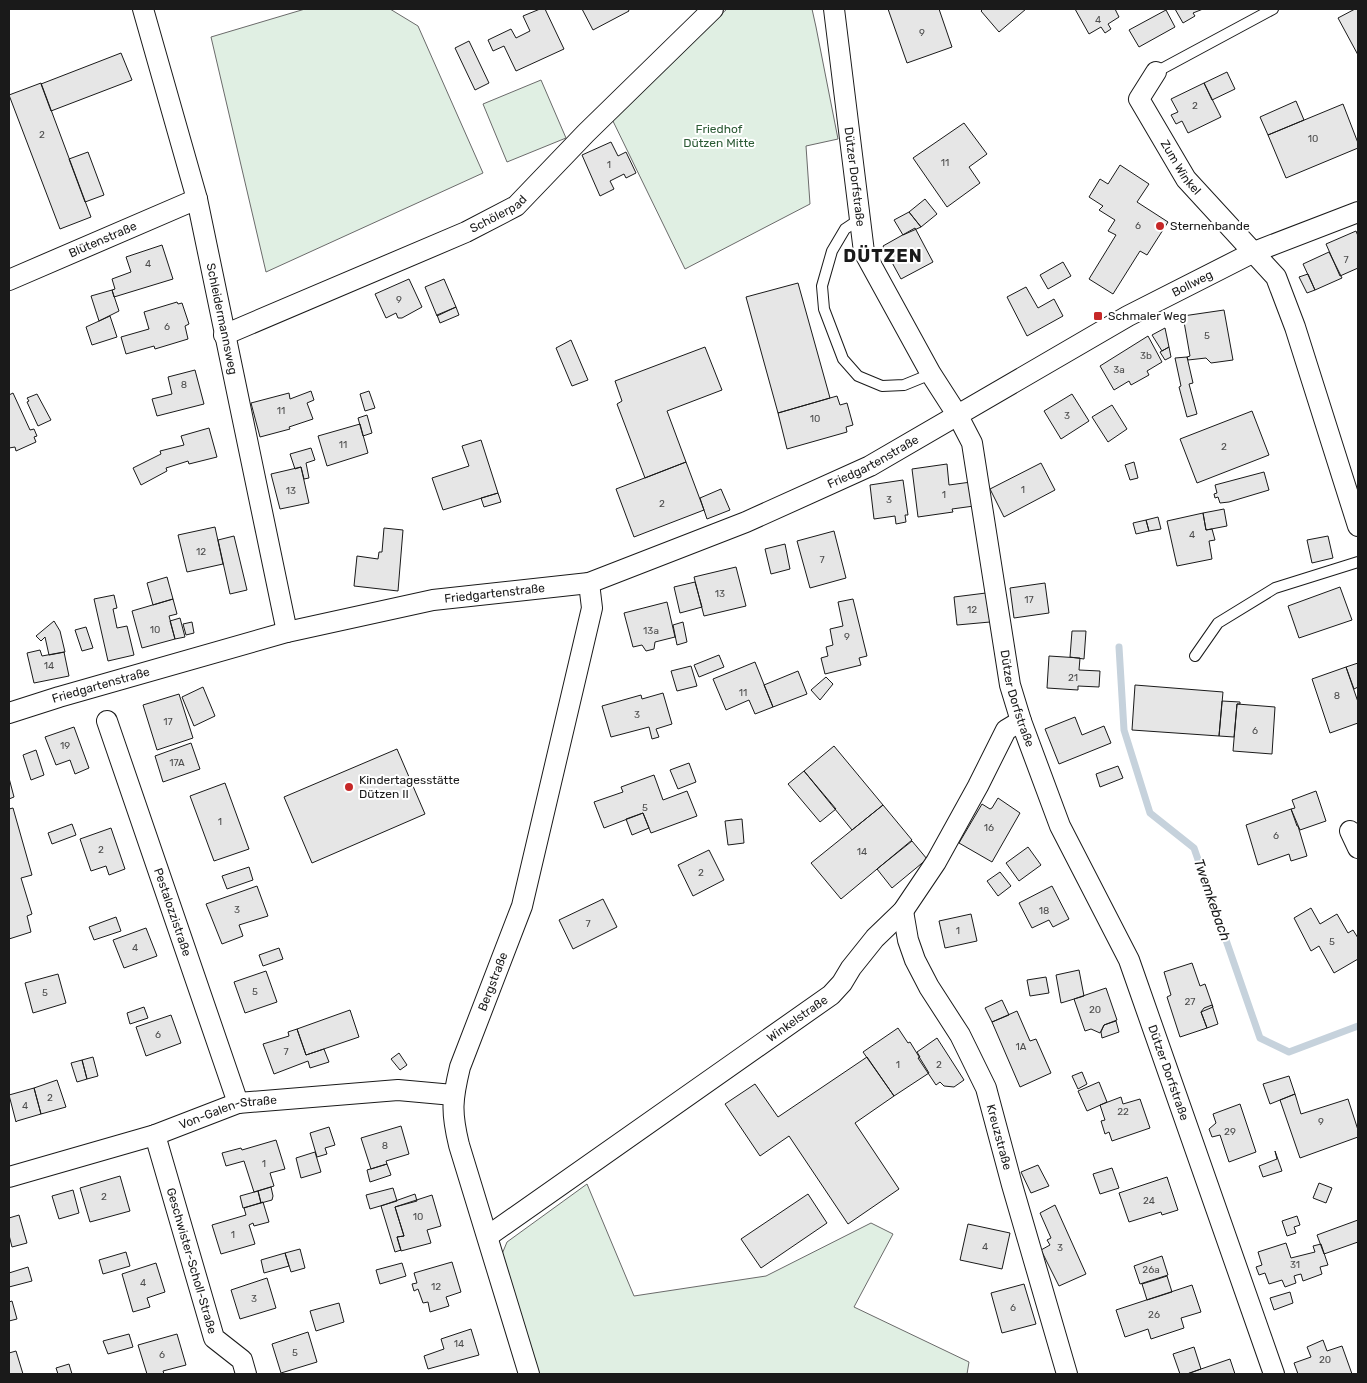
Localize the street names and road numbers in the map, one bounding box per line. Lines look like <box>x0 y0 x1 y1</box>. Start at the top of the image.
street label: Dützer Dorfstraße <box>842 126 868 228</box>
street label: Zum Winkel <box>1158 137 1204 198</box>
street label: Schölerpad <box>467 192 530 236</box>
street label: Blütenstraße <box>67 219 139 260</box>
street label: Schleidermannsweg <box>204 262 240 376</box>
street label: Bollweg <box>1169 267 1215 300</box>
street label: Friedgartenstraße <box>825 432 921 491</box>
street label: Friedgartenstraße <box>444 581 546 606</box>
street label: Dützer Dorfstraße <box>998 649 1037 749</box>
street label: Friedgartenstraße <box>50 664 152 706</box>
street label: Pestalozzistraße <box>151 866 194 958</box>
street label: Bergstraße <box>475 950 511 1013</box>
street label: Winkelstraße <box>764 992 831 1045</box>
street label: Dützer Dorfstraße <box>1145 1023 1192 1122</box>
street label: Von-Galen-Straße <box>177 1093 278 1132</box>
street label: Kreuzstraße <box>984 1103 1015 1172</box>
street label: Geschwister-Scholl-Straße <box>164 1186 220 1336</box>

